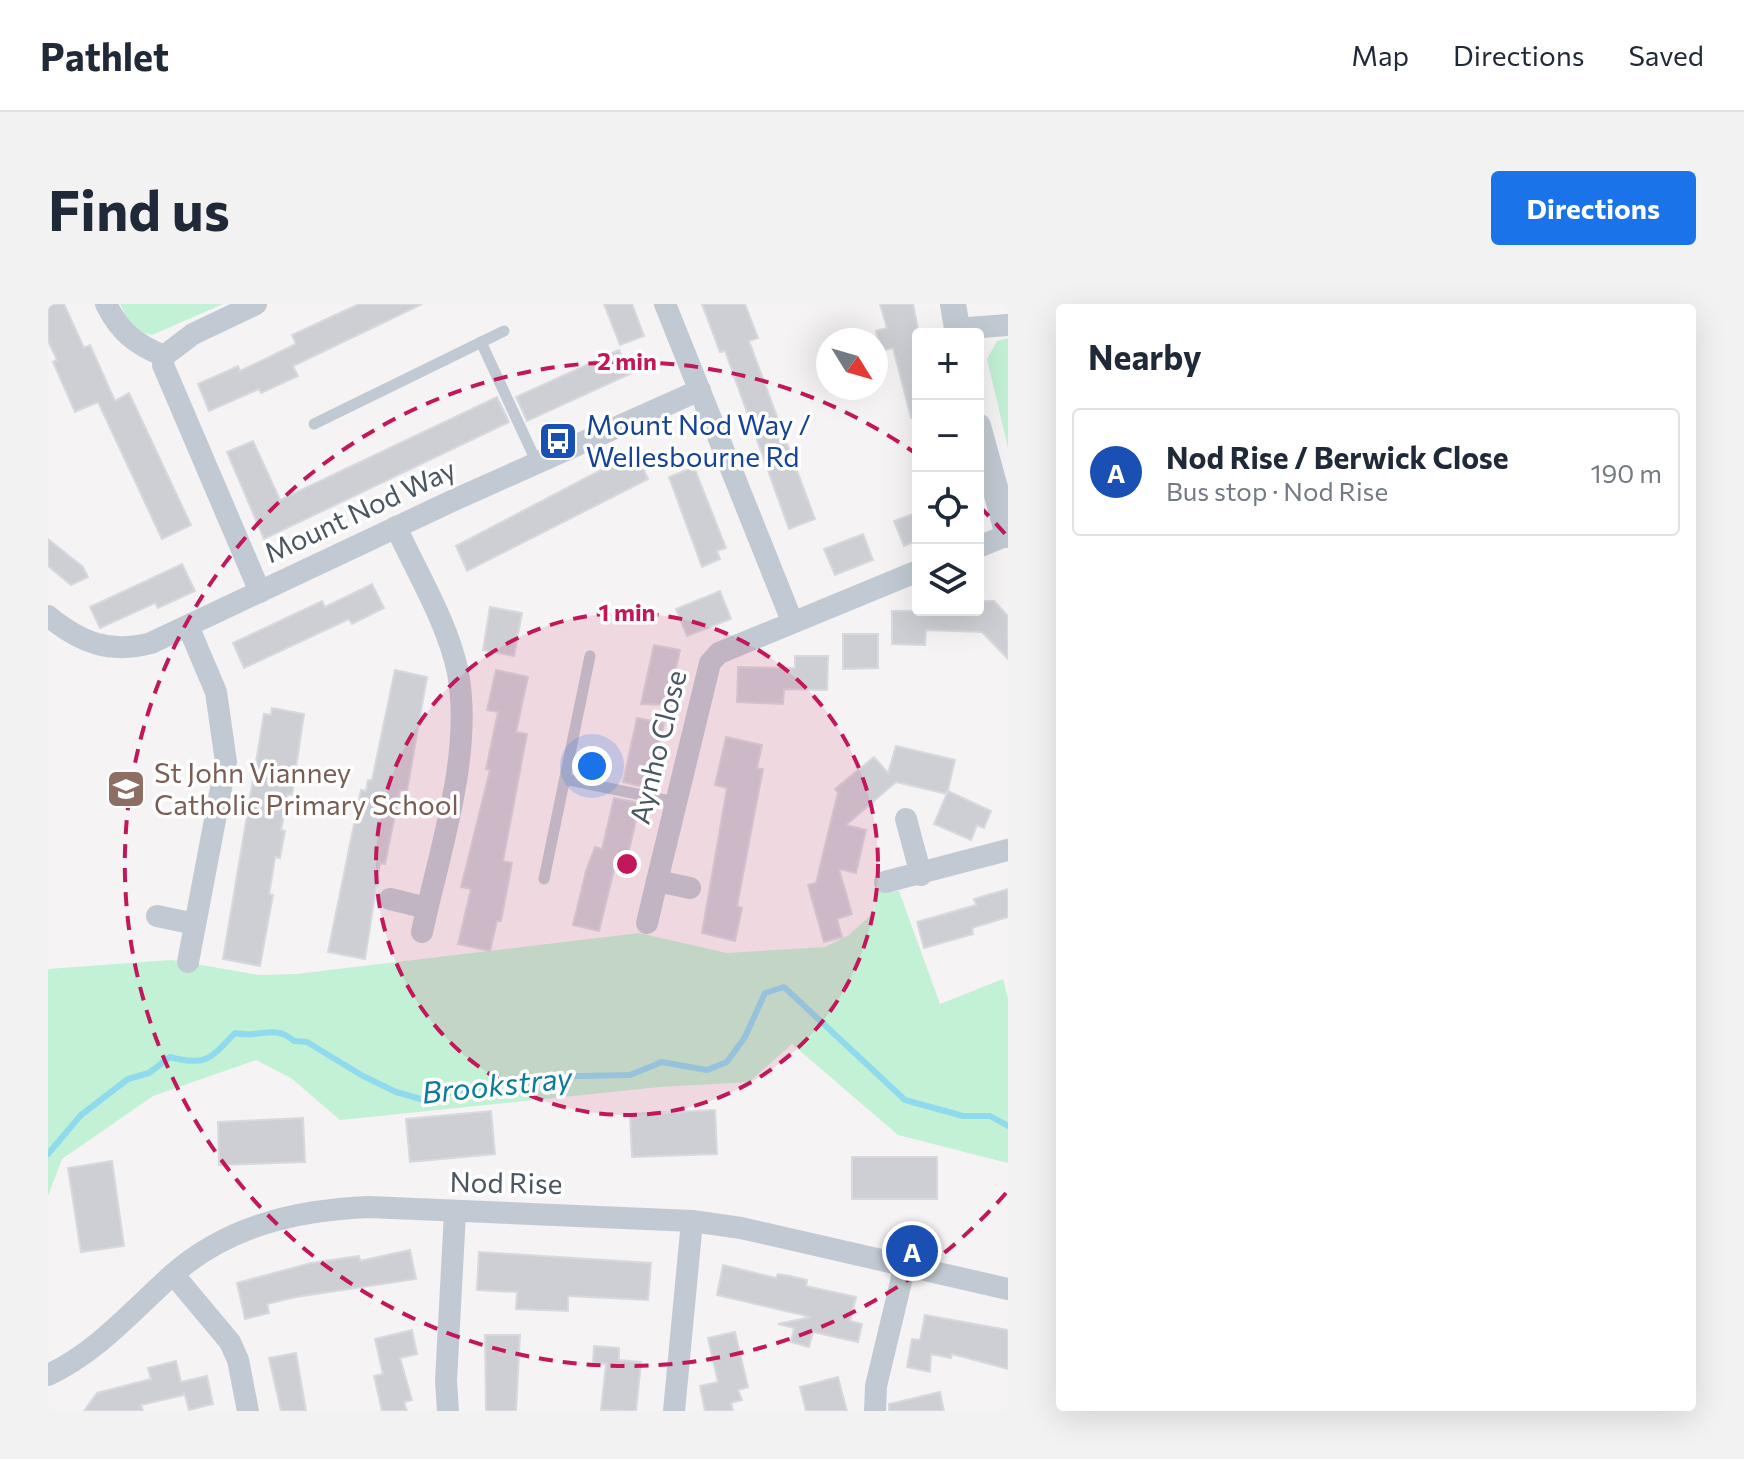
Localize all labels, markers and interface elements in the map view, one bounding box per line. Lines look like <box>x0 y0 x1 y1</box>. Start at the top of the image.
text: Pathlet <box>40 32 169 79</box>
text: Map <box>1351 38 1409 72</box>
text: Directions <box>1453 38 1584 72</box>
text: Saved <box>1628 38 1704 72</box>
button: Directions <box>1491 171 1696 245</box>
text: Find us <box>48 174 230 243</box>
north arrow <box>816 328 888 400</box>
map controls <box>912 328 984 616</box>
button: + <box>912 328 984 400</box>
text: Nearby <box>1088 335 1202 377</box>
text: 2 min <box>597 346 657 375</box>
button: − <box>912 400 984 472</box>
place label: Mount Nod Way / Wellesbourne Rd <box>586 407 811 473</box>
bus stop icon: Mount Nod Way / Wellesbourne Rd <box>537 420 579 462</box>
text: Nod Rise / Berwick Close <box>1166 438 1509 475</box>
street label: Mount Nod Way <box>258 451 461 569</box>
text: A <box>1107 457 1125 488</box>
text: 190 m <box>1590 457 1662 488</box>
button: locate <box>912 472 984 544</box>
text: Bus stop · Nod Rise <box>1166 475 1388 506</box>
button: layers <box>912 544 984 616</box>
text: 1 min <box>599 597 655 626</box>
street label: Aynho Close <box>622 666 693 827</box>
your location <box>572 746 612 786</box>
place label: St John Vianney Catholic Primary School <box>154 755 459 821</box>
school or university icon: St John Vianney Catholic Primary School <box>105 768 147 810</box>
centre of rings <box>613 850 641 878</box>
water label: Brookstray <box>420 1057 575 1110</box>
street label: Nod Rise <box>449 1164 563 1200</box>
pin: A <box>886 1221 938 1281</box>

